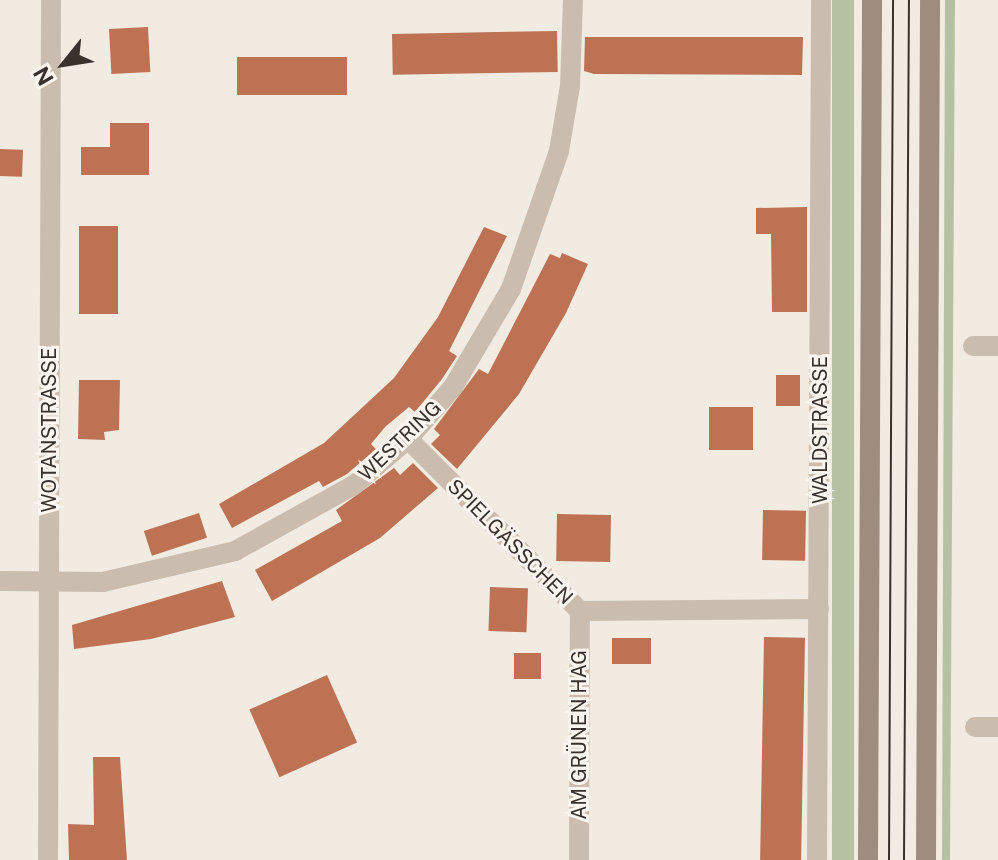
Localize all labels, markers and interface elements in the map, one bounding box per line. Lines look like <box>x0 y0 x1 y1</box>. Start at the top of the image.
north arrow <box>24 24 104 104</box>
text: N <box>28 62 59 90</box>
street label: WOTANSTRASSE <box>37 348 61 512</box>
street label: WALDSTRASSE <box>808 356 832 504</box>
street label: WESTRING <box>354 396 446 486</box>
street label: SPIELGÄSSCHEN <box>442 474 578 610</box>
street label: AM GRÜNEN HAG <box>567 650 591 820</box>

